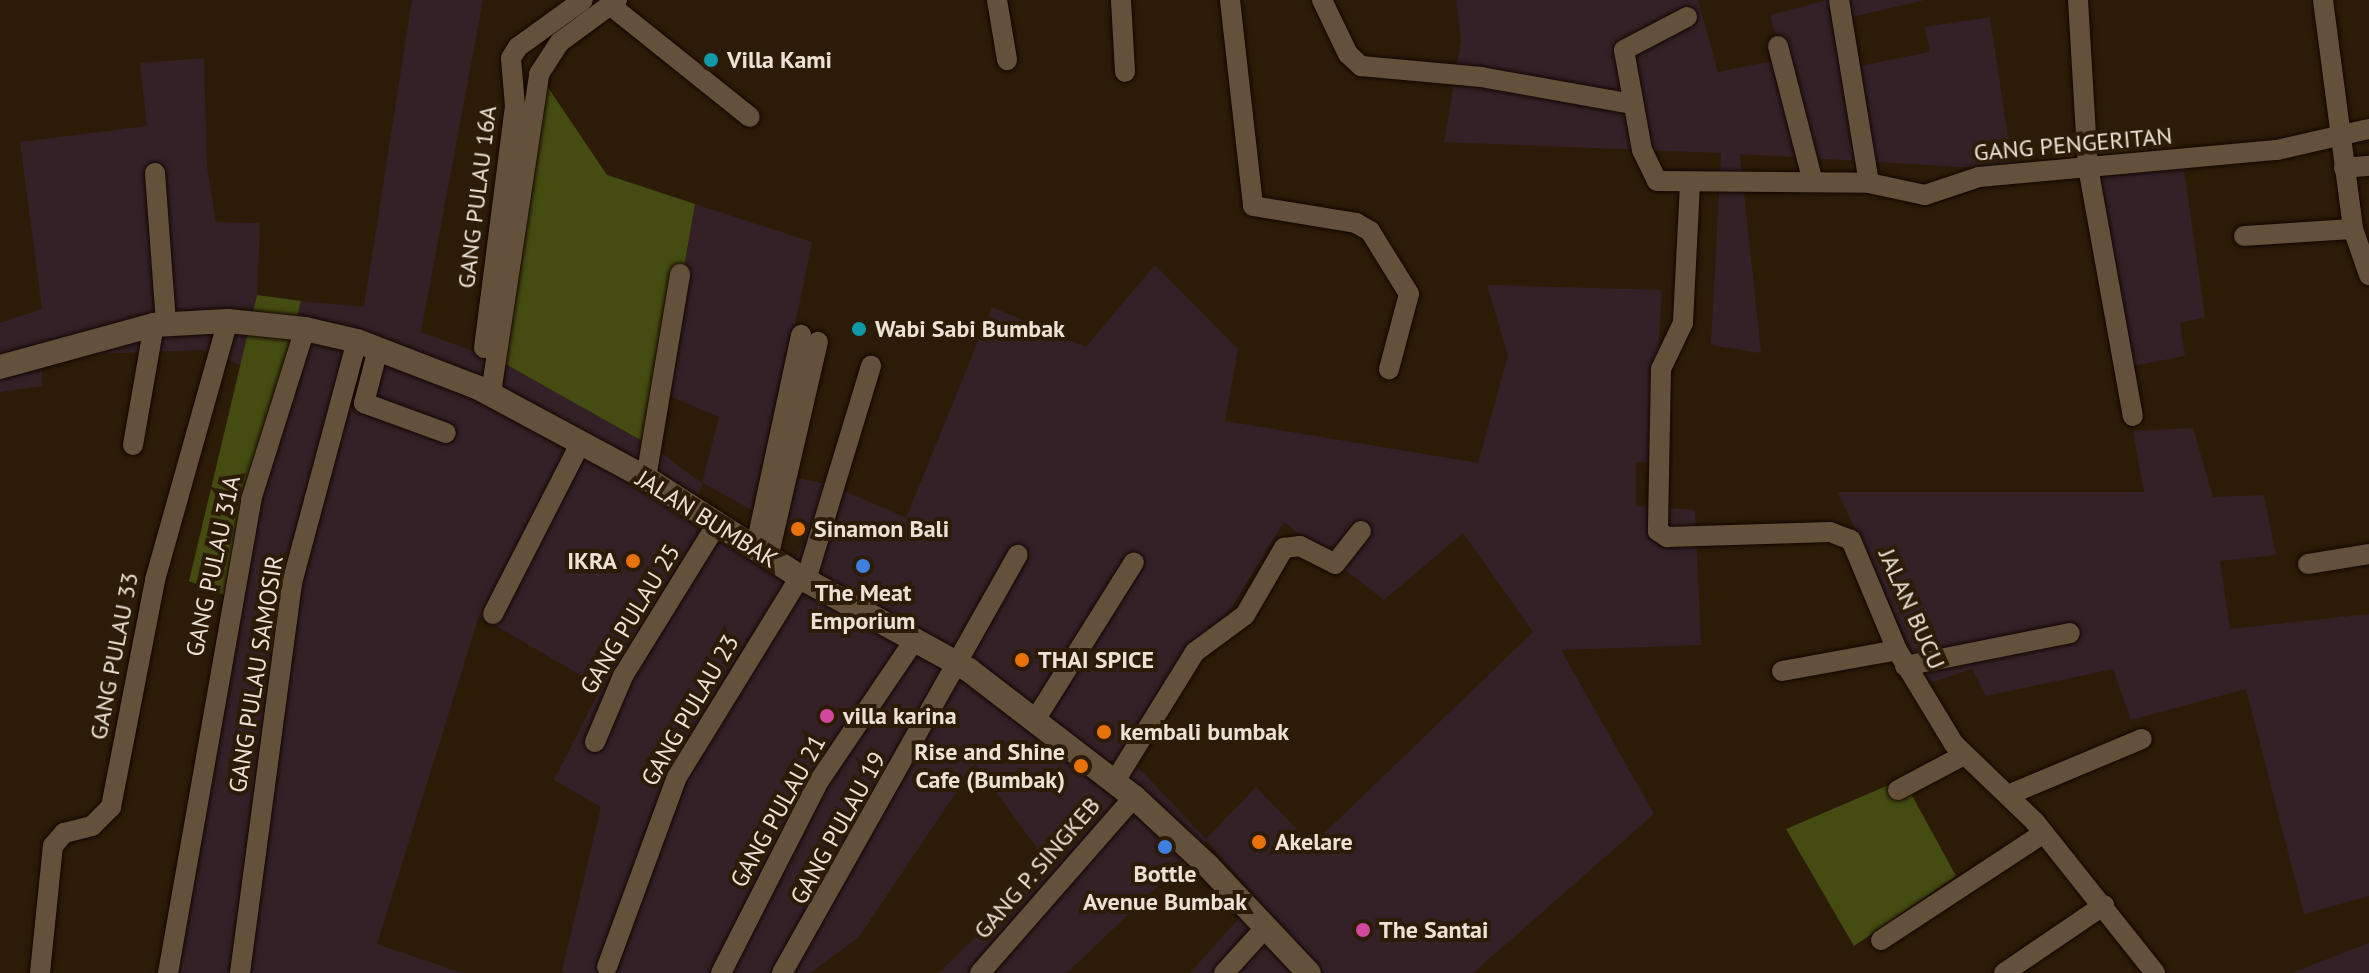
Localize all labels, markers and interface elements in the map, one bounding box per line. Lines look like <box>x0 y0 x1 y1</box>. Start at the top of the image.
place label: Villa Kami <box>727 46 832 74</box>
marker: Villa Kami <box>702 51 720 69</box>
street label: GANG PULAU 16A <box>452 104 502 290</box>
street label: GANG PENGERITAN <box>1973 121 2173 167</box>
place label: Wabi Sabi Bumbak <box>875 315 1065 343</box>
marker: Wabi Sabi Bumbak <box>850 320 868 338</box>
street label: JALAN BUMBAK <box>631 464 783 574</box>
street label: GANG PULAU 31A <box>180 473 246 659</box>
place label: Sinamon Bali <box>814 515 949 543</box>
marker: Sinamon Bali <box>789 520 807 538</box>
street label: GANG PULAU 25 <box>574 539 686 699</box>
street label: JALAN BUCU <box>1873 544 1951 674</box>
place label: IKRA <box>567 547 617 575</box>
marker: IKRA <box>624 552 642 570</box>
street label: GANG PULAU SAMOSIR <box>223 553 289 795</box>
marker: The Meat Emporium <box>854 557 872 575</box>
street label: GANG PULAU 33 <box>84 570 144 742</box>
place label: The Meat Emporium <box>811 579 915 635</box>
street label: GANG PULAU 23 <box>635 629 745 791</box>
place label: THAI SPICE <box>1038 646 1154 674</box>
marker: THAI SPICE <box>1013 651 1031 669</box>
place label: villa karina <box>843 702 957 730</box>
marker: villa karina <box>818 707 836 725</box>
place label: kembali bumbak <box>1120 718 1289 746</box>
marker: kembali bumbak <box>1095 723 1113 741</box>
street label: GANG PULAU 21 <box>724 730 832 892</box>
place label: Rise and Shine Cafe (Bumbak) <box>914 738 1065 794</box>
street label: GANG PULAU 19 <box>784 747 892 909</box>
marker: Rise and Shine Cafe (Bumbak) <box>1072 757 1090 775</box>
street label: GANG P. SINGKEB <box>967 791 1107 945</box>
place label: Akelare <box>1275 828 1353 856</box>
marker: Akelare <box>1250 833 1268 851</box>
marker: Bottle Avenue Bumbak <box>1156 838 1174 856</box>
place label: Bottle Avenue Bumbak <box>1083 860 1247 916</box>
place label: The Santai <box>1379 916 1488 944</box>
marker: The Santai <box>1354 921 1372 939</box>

